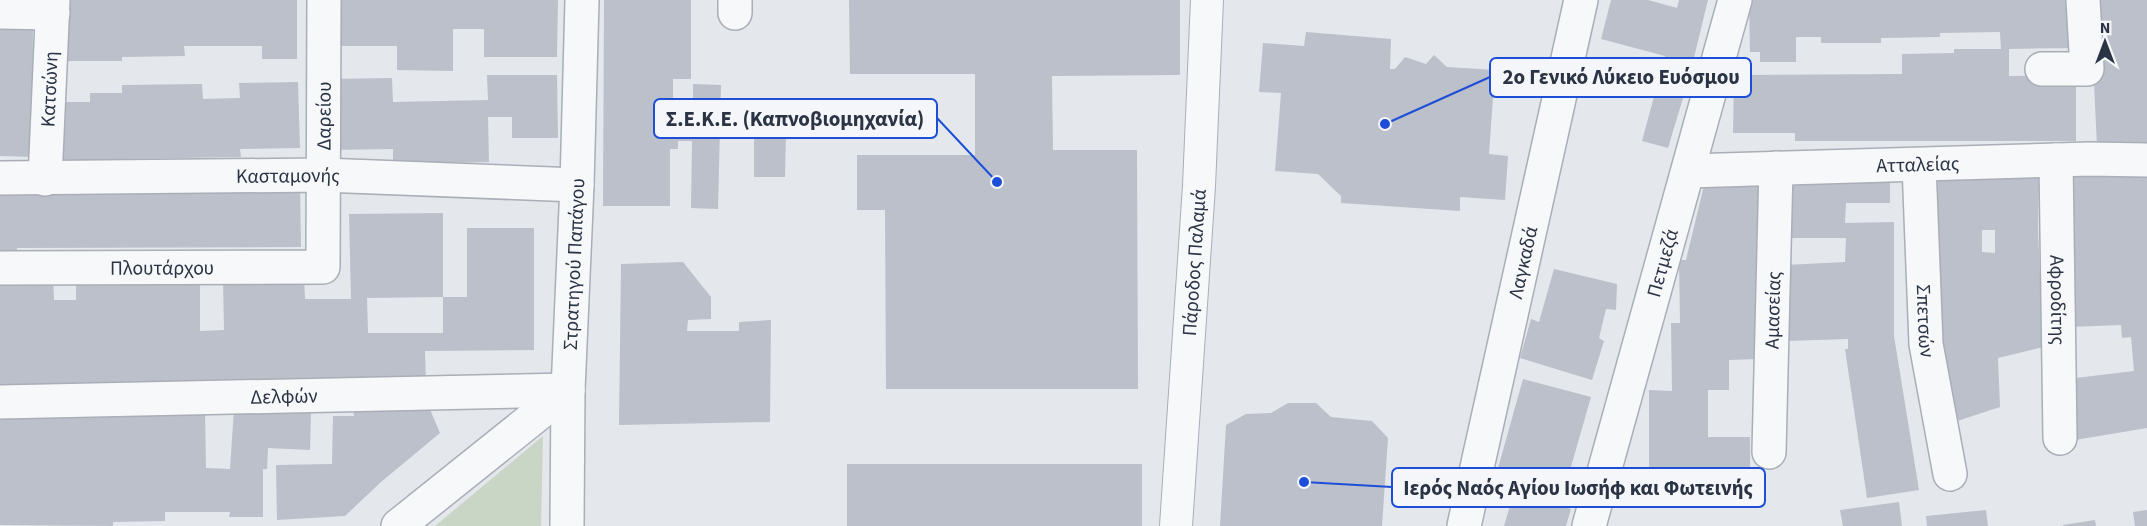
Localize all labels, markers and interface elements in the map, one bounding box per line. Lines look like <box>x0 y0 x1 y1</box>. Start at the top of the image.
north arrow <box>2075 12 2135 72</box>
text: N <box>2100 17 2110 39</box>
street label: Κατσώνη <box>34 50 66 128</box>
callout: 2ο Γενικό Λύκειο Ευόσμου <box>1490 58 1751 97</box>
text: 2ο Γενικό Λύκειο Ευόσμου <box>1502 62 1740 92</box>
street label: Δαρείου <box>310 82 339 150</box>
callout: Σ.Ε.Κ.Ε. (Καπνοβιομηχανία) <box>654 99 937 138</box>
text: Σ.Ε.Κ.Ε. (Καπνοβιομηχανία) <box>666 104 924 134</box>
street label: Ατταλείας <box>1876 150 1960 180</box>
street label: Κασταμονής <box>236 162 341 191</box>
street label: Στρατηγού Παπάγου <box>557 178 592 351</box>
street label: Πάροδος Παλαμά <box>1176 188 1214 337</box>
street label: Λαγκαδά <box>1502 224 1545 302</box>
street label: Πετμεζά <box>1640 226 1686 301</box>
street label: Πλουτάρχου <box>110 254 214 283</box>
street label: Αφροδίτης <box>2042 255 2072 346</box>
street label: Αμασείας <box>1759 270 1788 349</box>
street label: Σπετσών <box>1909 284 1941 361</box>
street label: Δελφών <box>250 382 318 412</box>
callout: Ιερός Ναός Αγίου Ιωσήφ και Φωτεινής <box>1392 468 1765 507</box>
text: Ιερός Ναός Αγίου Ιωσήφ και Φωτεινής <box>1403 473 1753 503</box>

